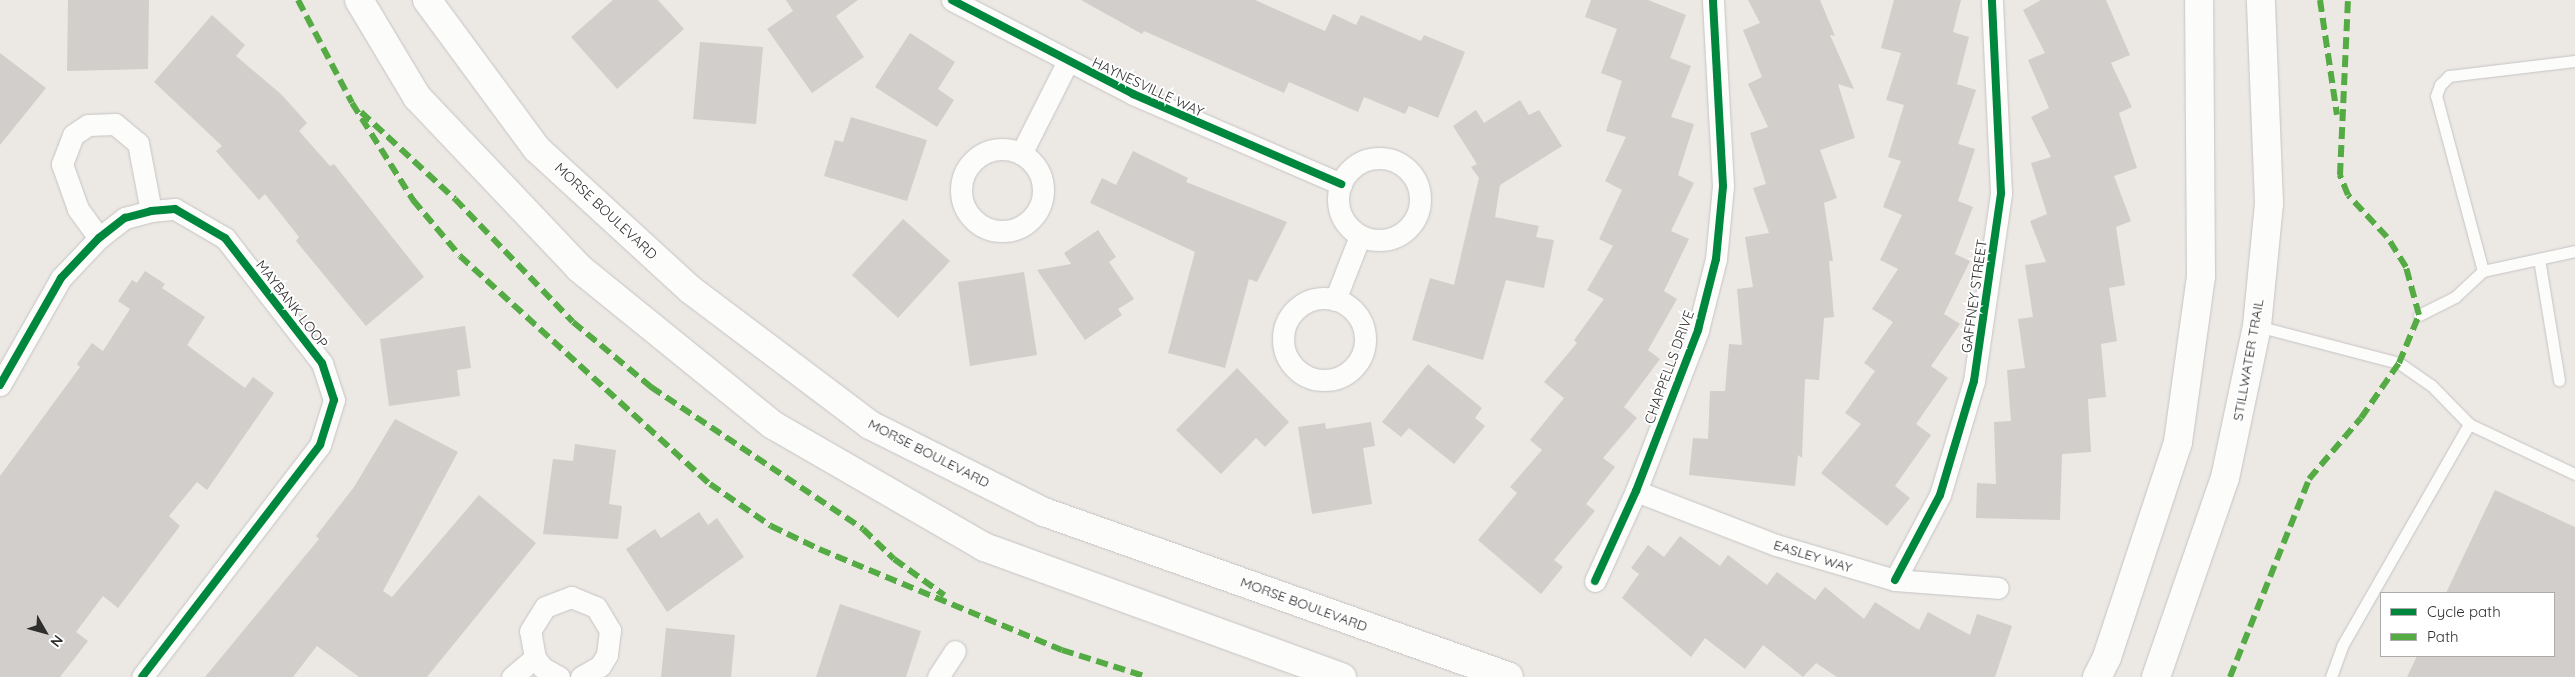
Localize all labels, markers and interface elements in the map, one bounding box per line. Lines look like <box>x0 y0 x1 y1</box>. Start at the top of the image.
street label: HAYNESVILLE WAY <box>1089 54 1207 120</box>
street label: MORSE BOULEVARD <box>551 159 661 263</box>
street label: GAFFNEY STREET <box>1958 238 1990 354</box>
street label: MAYBANK LOOP <box>253 257 331 351</box>
street label: STILLWATER TRAIL <box>2229 298 2267 422</box>
street label: CHAPPELLS DRIVE <box>1641 308 1697 426</box>
street label: MORSE BOULEVARD <box>866 415 992 491</box>
street label: EASLEY WAY <box>1772 536 1854 576</box>
street label: MORSE BOULEVARD <box>1238 573 1370 635</box>
legend <box>2380 592 2555 657</box>
text: Cycle path <box>2427 602 2501 621</box>
north arrow <box>20 607 70 657</box>
text: Path <box>2427 627 2459 646</box>
text: N <box>47 632 67 651</box>

